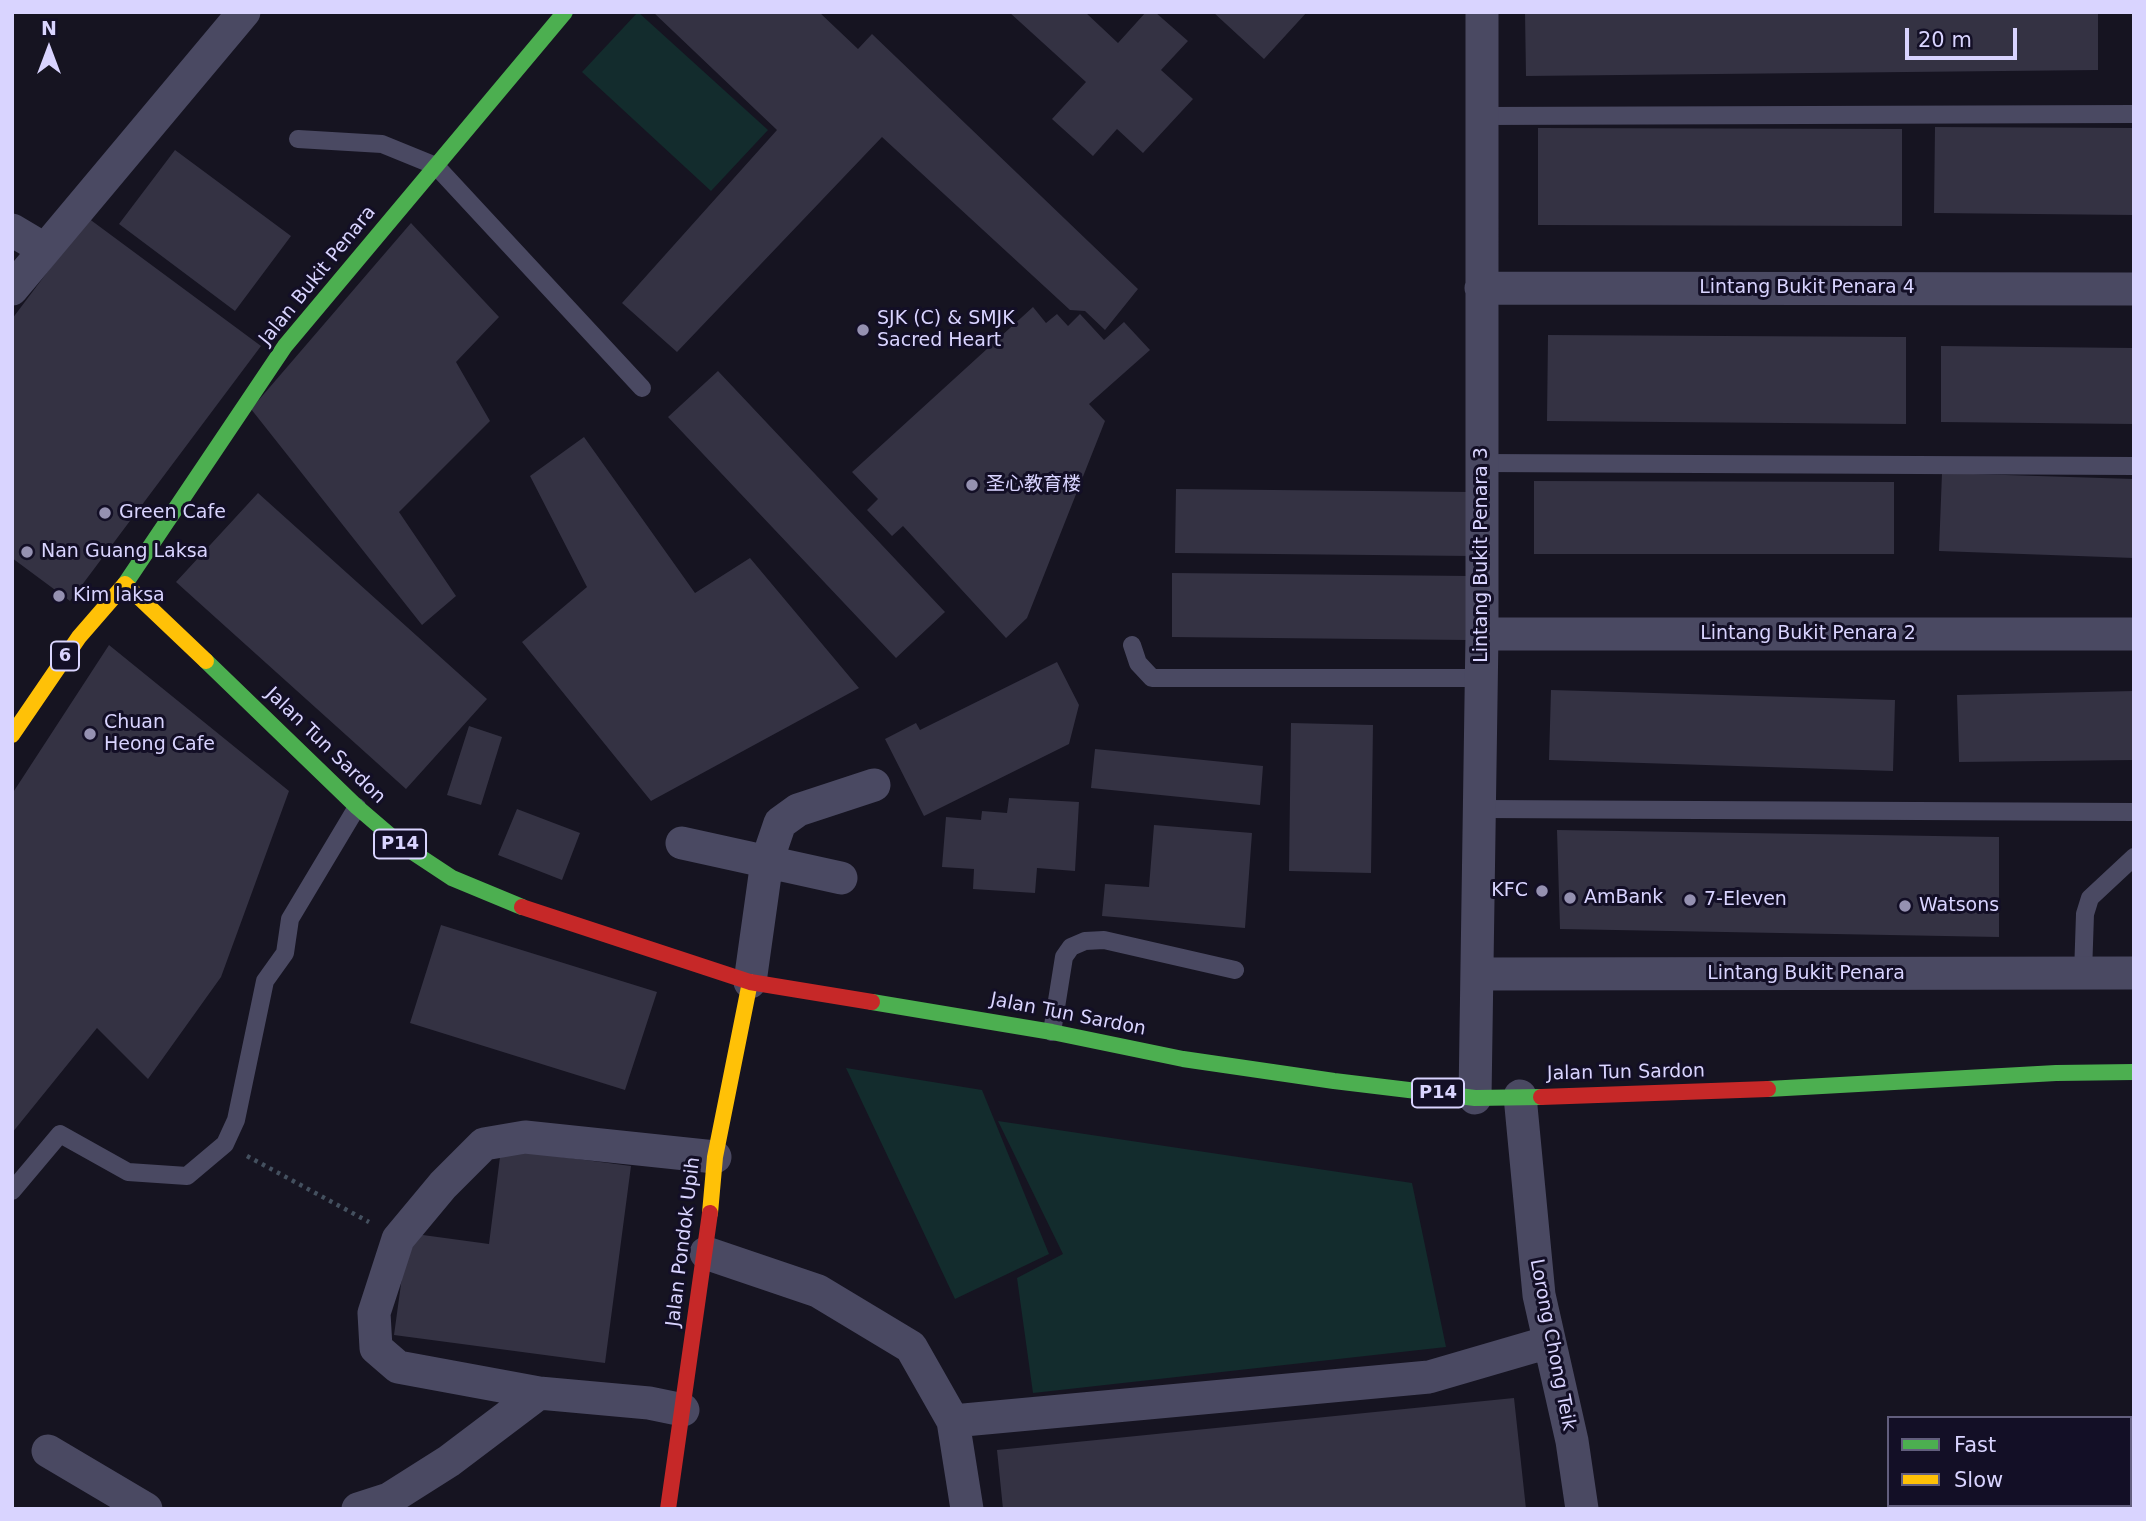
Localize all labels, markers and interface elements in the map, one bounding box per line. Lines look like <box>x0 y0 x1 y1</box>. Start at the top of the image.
north arrow <box>14 14 84 84</box>
scale bar <box>1908 14 2020 58</box>
text: N <box>41 17 57 39</box>
text: 20 m <box>1918 28 1972 52</box>
street label: Jalan Bukit Penara <box>255 202 381 350</box>
street label: Lintang Bukit Penara 4 <box>1699 277 1915 299</box>
place label: SJK (C) & SMJK Sacred Heart <box>877 308 1015 352</box>
marker: SJK (C) & SMJK Sacred Heart <box>855 322 871 338</box>
street label: Lintang Bukit Penara 3 <box>1471 447 1493 663</box>
place label: 圣心教育楼 <box>986 474 1081 496</box>
marker: 圣心教育楼 <box>964 477 980 493</box>
place label: Green Cafe <box>119 502 226 524</box>
marker: Green Cafe <box>97 505 113 521</box>
place label: Nan Guang Laksa <box>41 541 208 563</box>
marker: Nan Guang Laksa <box>19 544 35 560</box>
place label: Kim laksa <box>73 585 165 607</box>
marker: Kim laksa <box>51 588 67 604</box>
street label: Lintang Bukit Penara 2 <box>1700 623 1916 645</box>
road number: 6 <box>51 642 79 670</box>
street label: Jalan Tun Sardon <box>260 683 390 809</box>
place label: Chuan Heong Cafe <box>104 712 215 756</box>
marker: Chuan Heong Cafe <box>82 726 98 742</box>
road number: P14 <box>374 830 426 858</box>
place label: KFC <box>1491 880 1528 902</box>
marker: KFC <box>1534 883 1550 899</box>
place label: AmBank <box>1584 887 1663 909</box>
place label: 7-Eleven <box>1704 889 1787 911</box>
marker: AmBank <box>1562 890 1578 906</box>
marker: 7-Eleven <box>1682 892 1698 908</box>
place label: Watsons <box>1919 895 1999 917</box>
marker: Watsons <box>1897 898 1913 914</box>
street label: Lintang Bukit Penara <box>1707 963 1905 985</box>
street label: Jalan Tun Sardon <box>988 989 1148 1041</box>
street label: Jalan Tun Sardon <box>1547 1060 1705 1086</box>
road number: P14 <box>1412 1078 1464 1108</box>
street label: Jalan Pondok Upih <box>662 1156 706 1328</box>
street label: Lorong Chong Teik <box>1524 1257 1580 1433</box>
legend <box>1887 1416 2132 1507</box>
text: Fast <box>1954 1433 1996 1457</box>
text: Slow <box>1954 1468 2003 1492</box>

